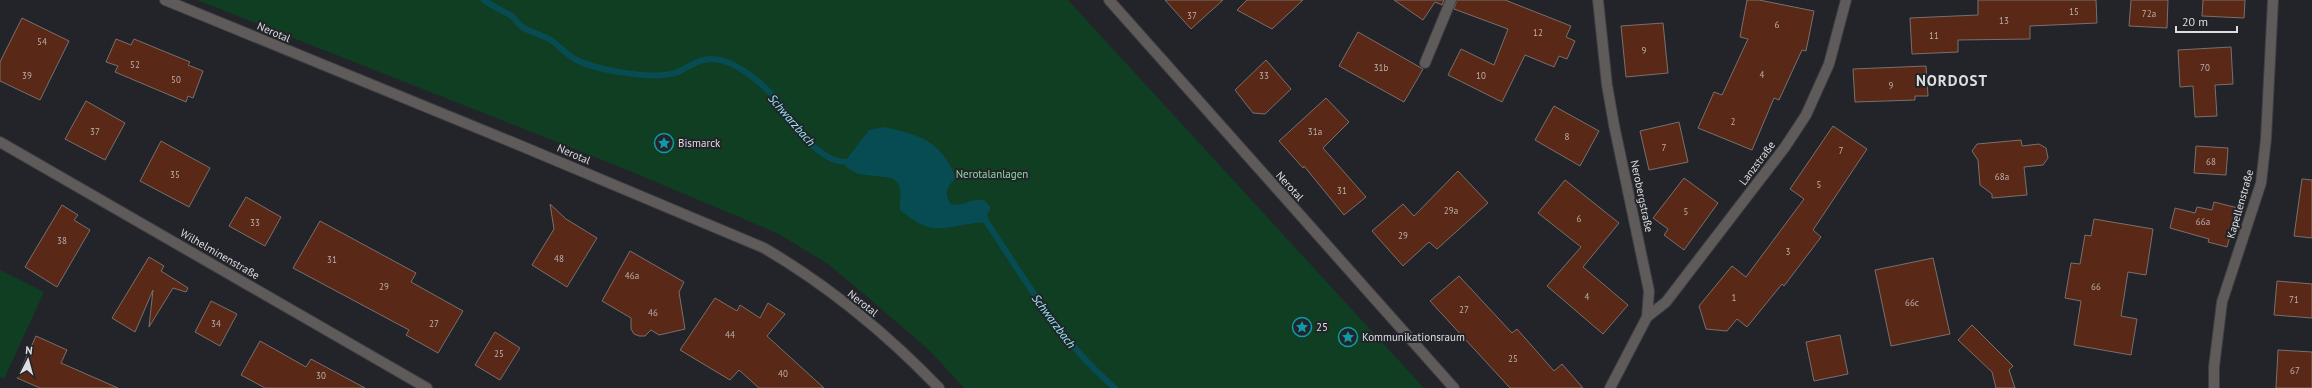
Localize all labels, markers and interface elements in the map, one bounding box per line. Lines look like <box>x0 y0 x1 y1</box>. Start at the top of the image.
house number: 15 <box>2069 6 2079 17</box>
house number: 72a <box>2142 8 2156 19</box>
scale bar <box>2176 8 2237 34</box>
house number: 37 <box>1187 10 1197 21</box>
text: 20 m <box>2182 14 2208 29</box>
house number: 13 <box>1999 15 2009 26</box>
street label: Nerotal <box>255 19 294 46</box>
house number: 6 <box>1775 19 1780 30</box>
house number: 12 <box>1533 27 1543 38</box>
house number: 11 <box>1929 30 1939 41</box>
house number: 54 <box>37 36 47 47</box>
house number: 9 <box>1642 45 1647 56</box>
house number: 52 <box>130 59 140 70</box>
house number: 31b <box>1374 62 1388 73</box>
house number: 70 <box>2200 62 2210 73</box>
house number: 4 <box>1760 69 1765 80</box>
house number: 39 <box>22 70 32 81</box>
house number: 33 <box>1259 70 1269 81</box>
house number: 10 <box>1476 70 1486 81</box>
district label: NORDOST <box>1916 71 1988 90</box>
house number: 50 <box>171 74 181 85</box>
house number: 9 <box>1889 80 1894 91</box>
water label: Schwarzbach <box>765 91 819 149</box>
house number: 2 <box>1731 116 1736 127</box>
house number: 37 <box>90 126 100 137</box>
house number: 31a <box>1308 126 1322 137</box>
house number: 8 <box>1565 131 1570 142</box>
place icon: Bismarck <box>653 132 675 154</box>
place label: Bismarck <box>678 136 721 150</box>
street label: Lanzstraße <box>1736 138 1778 188</box>
street label: Nerotal <box>555 141 594 168</box>
house number: 7 <box>1662 142 1667 153</box>
house number: 7 <box>1839 145 1844 156</box>
house number: 68 <box>2206 156 2216 167</box>
street label: Nerobergstraße <box>1628 159 1657 234</box>
park label: Nerotalanlagen <box>956 167 1028 181</box>
street label: Nerotal <box>1273 168 1307 204</box>
street label: Kapellenstraße <box>2223 168 2257 240</box>
house number: 35 <box>170 169 180 180</box>
house number: 68a <box>1995 171 2009 182</box>
house number: 5 <box>1817 179 1822 190</box>
house number: 31 <box>1337 185 1347 196</box>
house number: 29a <box>1444 205 1458 216</box>
house number: 5 <box>1684 206 1689 217</box>
house number: 6 <box>1577 213 1582 224</box>
house number: 66a <box>2196 216 2210 227</box>
house number: 33 <box>250 217 260 228</box>
street label: Wilhelminenstraße <box>178 226 262 283</box>
house number: 29 <box>1398 230 1408 241</box>
house number: 38 <box>57 235 67 246</box>
house number: 3 <box>1786 246 1791 257</box>
house number: 48 <box>554 253 564 264</box>
house number: 31 <box>327 254 337 265</box>
house number: 46a <box>625 270 639 281</box>
house number: 29 <box>379 281 389 292</box>
house number: 66 <box>2091 281 2101 292</box>
street label: Nerotal <box>845 287 882 320</box>
water label: Schwarzbach <box>1029 291 1079 351</box>
house number: 4 <box>1585 291 1590 302</box>
house number: 1 <box>1732 292 1737 303</box>
house number: 71 <box>2289 294 2299 305</box>
house number: 66c <box>1905 297 1919 308</box>
house number: 27 <box>1459 304 1469 315</box>
house number: 46 <box>648 307 658 318</box>
place icon: 25 <box>1291 316 1313 338</box>
house number: 34 <box>211 318 221 329</box>
house number: 27 <box>429 318 439 329</box>
place label: 25 <box>1316 320 1328 334</box>
place icon: Kommunikationsraum <box>1337 326 1359 348</box>
house number: 44 <box>725 329 735 340</box>
place label: Kommunikationsraum <box>1362 330 1465 344</box>
north arrow <box>8 340 48 380</box>
text: N <box>25 343 33 357</box>
house number: 25 <box>494 348 504 359</box>
house number: 25 <box>1508 353 1518 364</box>
house number: 67 <box>2290 365 2300 376</box>
house number: 40 <box>778 368 788 379</box>
house number: 30 <box>316 370 326 381</box>

